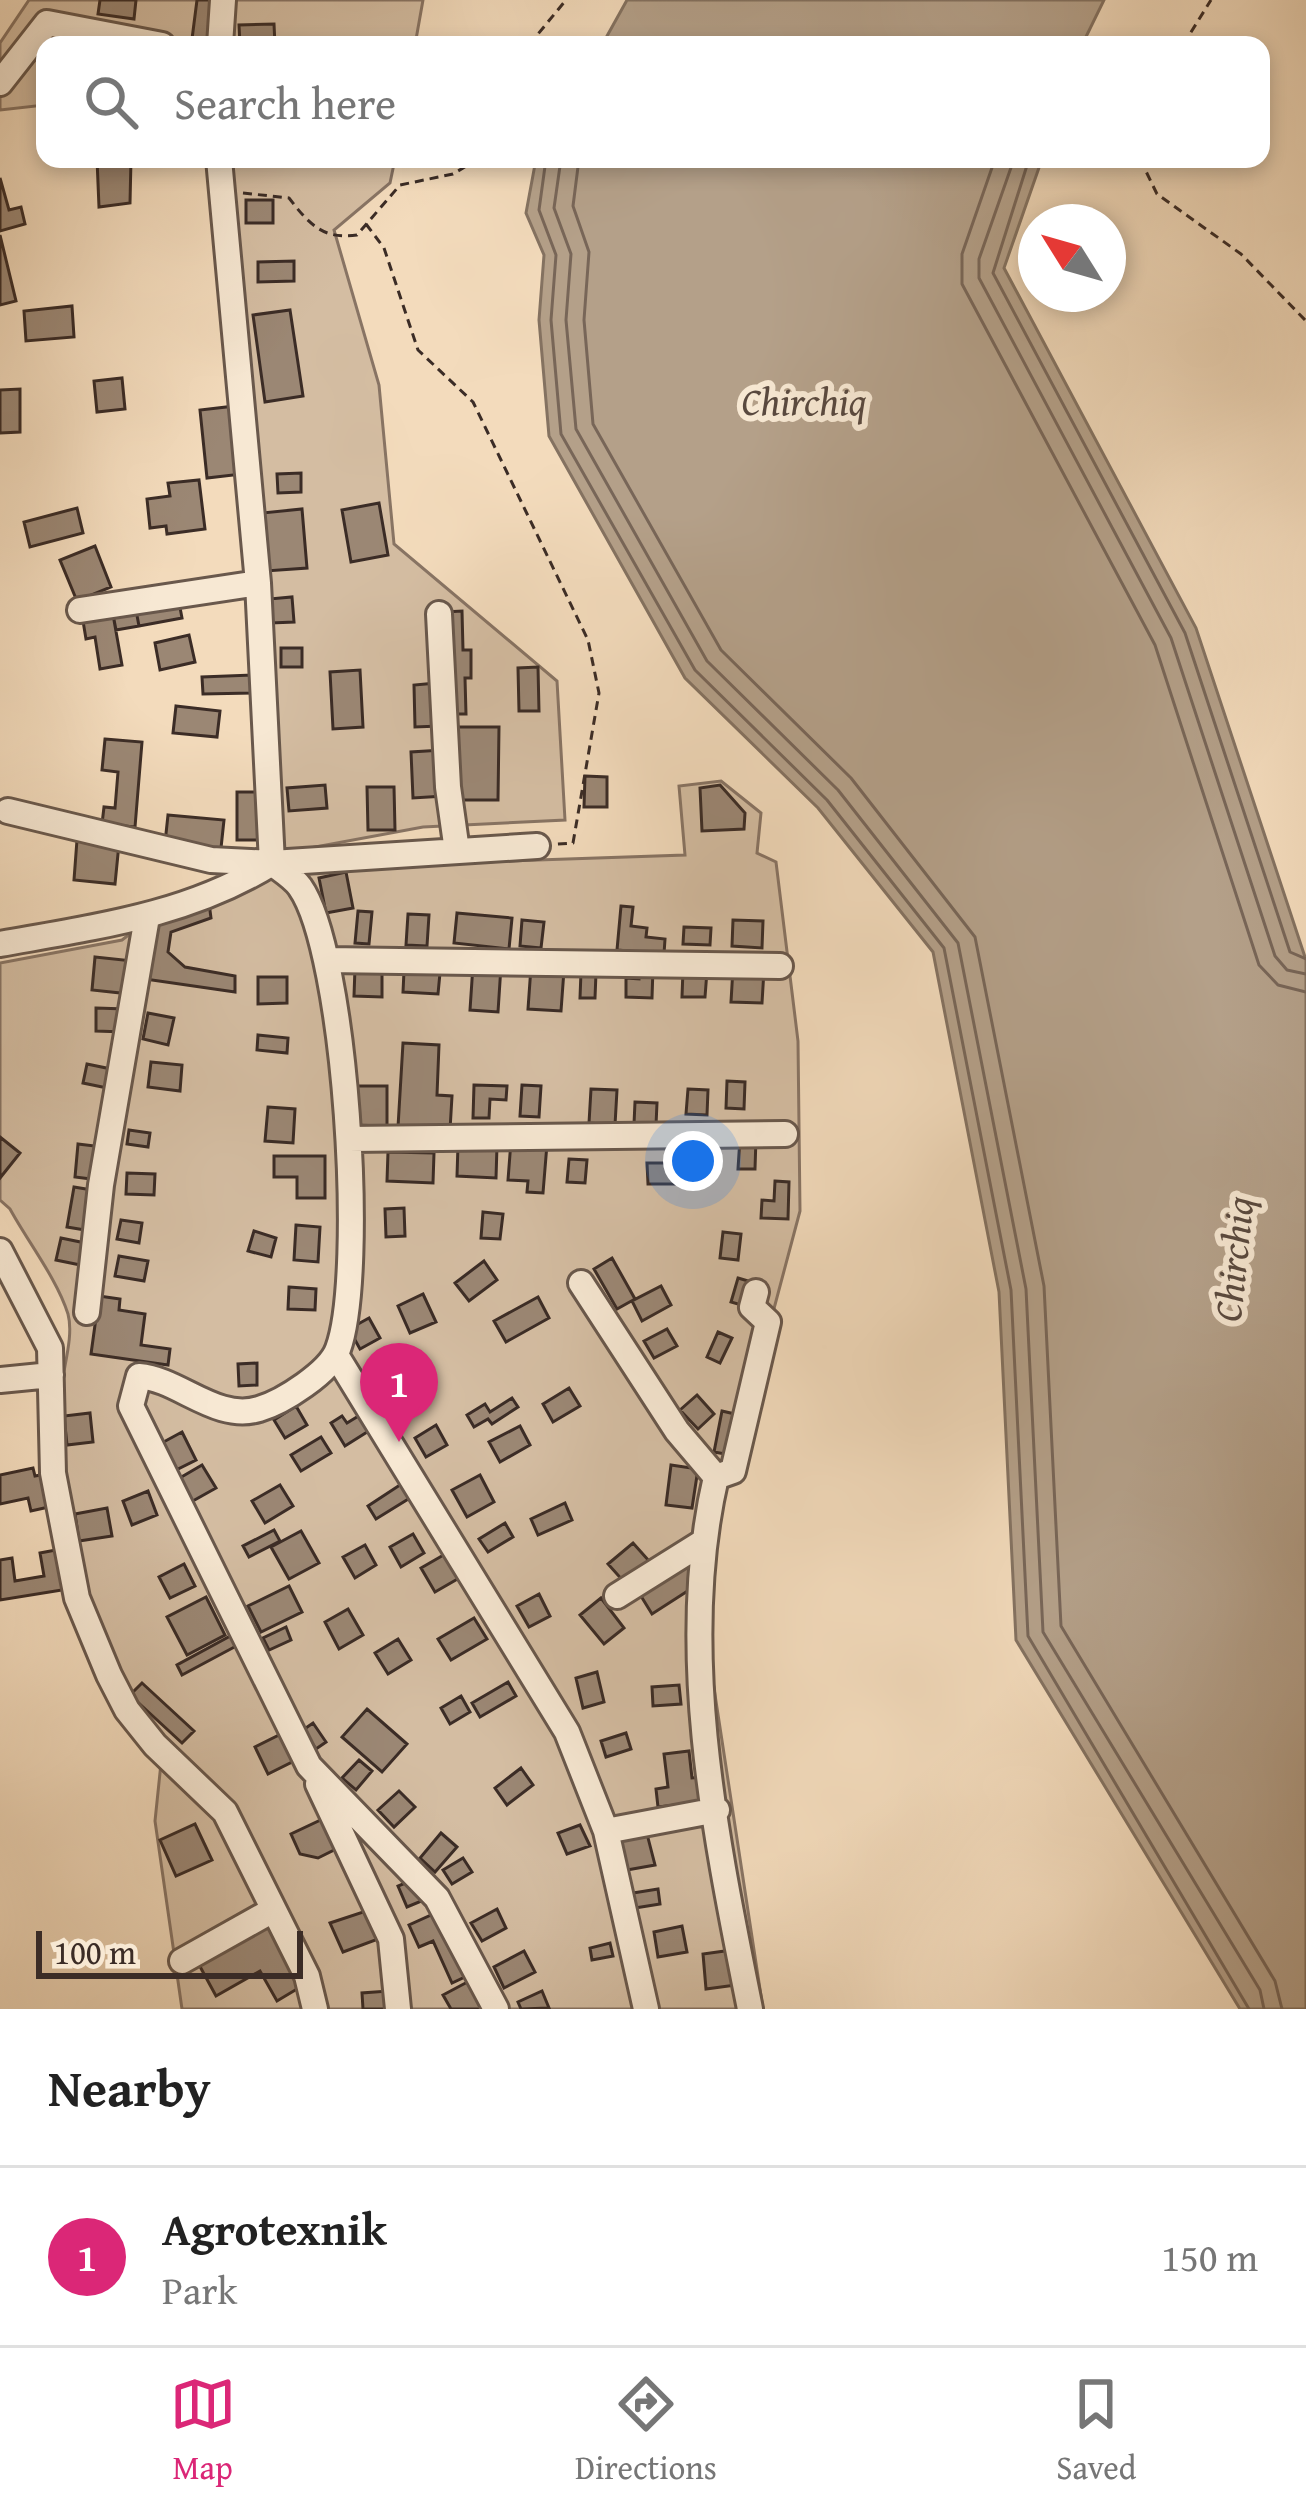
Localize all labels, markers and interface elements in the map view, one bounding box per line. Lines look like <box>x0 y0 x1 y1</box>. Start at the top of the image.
search box <box>36 36 1270 168</box>
icon: search <box>78 69 144 135</box>
text: Search here <box>174 70 396 135</box>
north arrow <box>1018 204 1126 312</box>
water label: Chirchiq <box>741 372 867 429</box>
your location <box>663 1131 723 1191</box>
water label: Chirchiq <box>1198 1193 1267 1324</box>
pin: 1 <box>360 1343 438 1442</box>
scale bar <box>36 1925 303 1978</box>
text: 100 m <box>54 1928 136 1976</box>
text: Nearby <box>48 2050 211 2125</box>
text: Agrotexnik <box>162 2196 387 2261</box>
text: 1 <box>77 2228 97 2285</box>
text: 150 m <box>1161 2228 1258 2285</box>
text: Park <box>162 2261 237 2318</box>
tab: Map <box>170 2371 236 2491</box>
tab: Directions <box>575 2371 717 2491</box>
tab: Saved <box>1056 2371 1136 2491</box>

